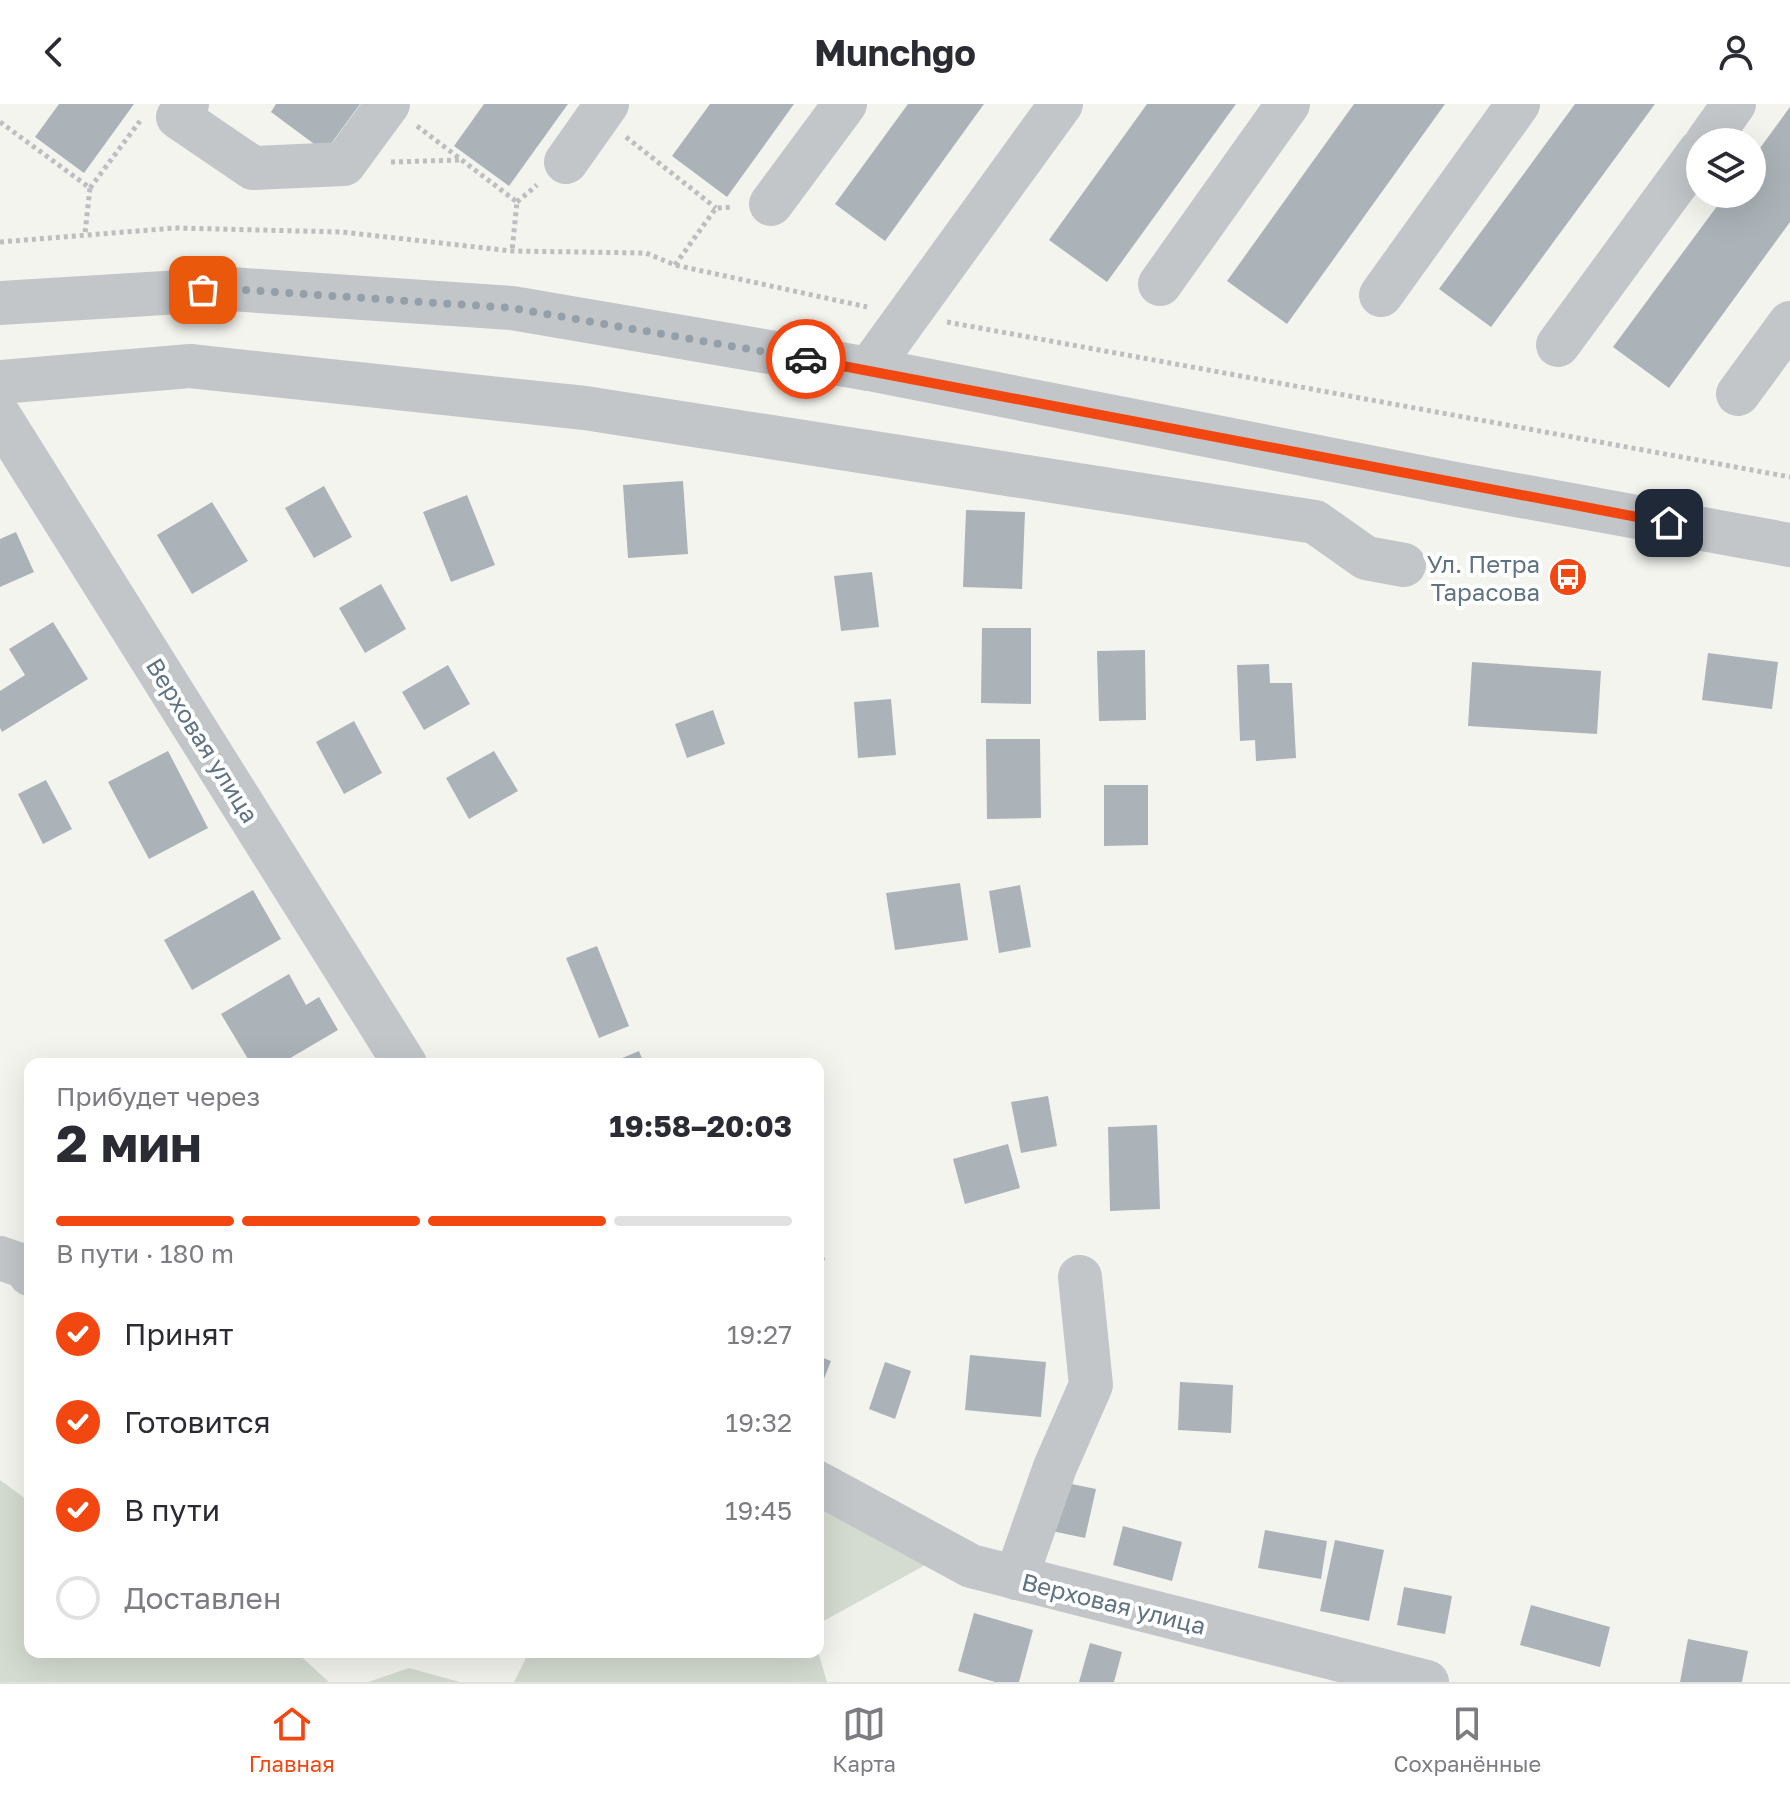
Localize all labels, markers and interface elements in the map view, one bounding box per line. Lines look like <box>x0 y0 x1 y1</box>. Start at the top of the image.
icon: back <box>32 30 76 74</box>
icon: person <box>1714 30 1758 74</box>
text: Munchgo <box>814 31 976 74</box>
map controls <box>1686 128 1766 208</box>
button: layers <box>1686 128 1766 208</box>
pin <box>169 256 237 324</box>
icon: bag <box>181 268 225 312</box>
courier <box>766 319 846 399</box>
icon: car <box>784 337 828 381</box>
pin <box>1635 489 1703 557</box>
icon: home <box>1647 501 1691 545</box>
place label: Ул. Петра Тарасова <box>1427 549 1540 606</box>
bus stop icon: Ул. Петра Тарасова <box>1547 556 1589 598</box>
street label: Верховая улица <box>141 652 265 828</box>
text: Прибудет через <box>56 1081 260 1112</box>
text: 19:58–20:03 <box>609 1108 792 1144</box>
text: 2 мин <box>56 1111 202 1173</box>
text: В пути · 180 m <box>56 1238 234 1269</box>
icon: check <box>56 1312 100 1356</box>
text: Принят <box>124 1316 233 1352</box>
text: 19:27 <box>727 1319 792 1350</box>
icon: check <box>56 1400 100 1444</box>
text: Готовится <box>124 1404 271 1440</box>
text: 19:32 <box>726 1407 792 1438</box>
icon: check <box>56 1488 100 1532</box>
text: В пути <box>124 1492 220 1528</box>
text: 19:45 <box>725 1495 792 1526</box>
street label: Верховая улица <box>1019 1566 1209 1640</box>
text: Доставлен <box>124 1580 281 1616</box>
tab: Главная <box>249 1702 335 1777</box>
tab: Карта <box>832 1702 896 1777</box>
tab: Сохранённые <box>1394 1702 1541 1777</box>

